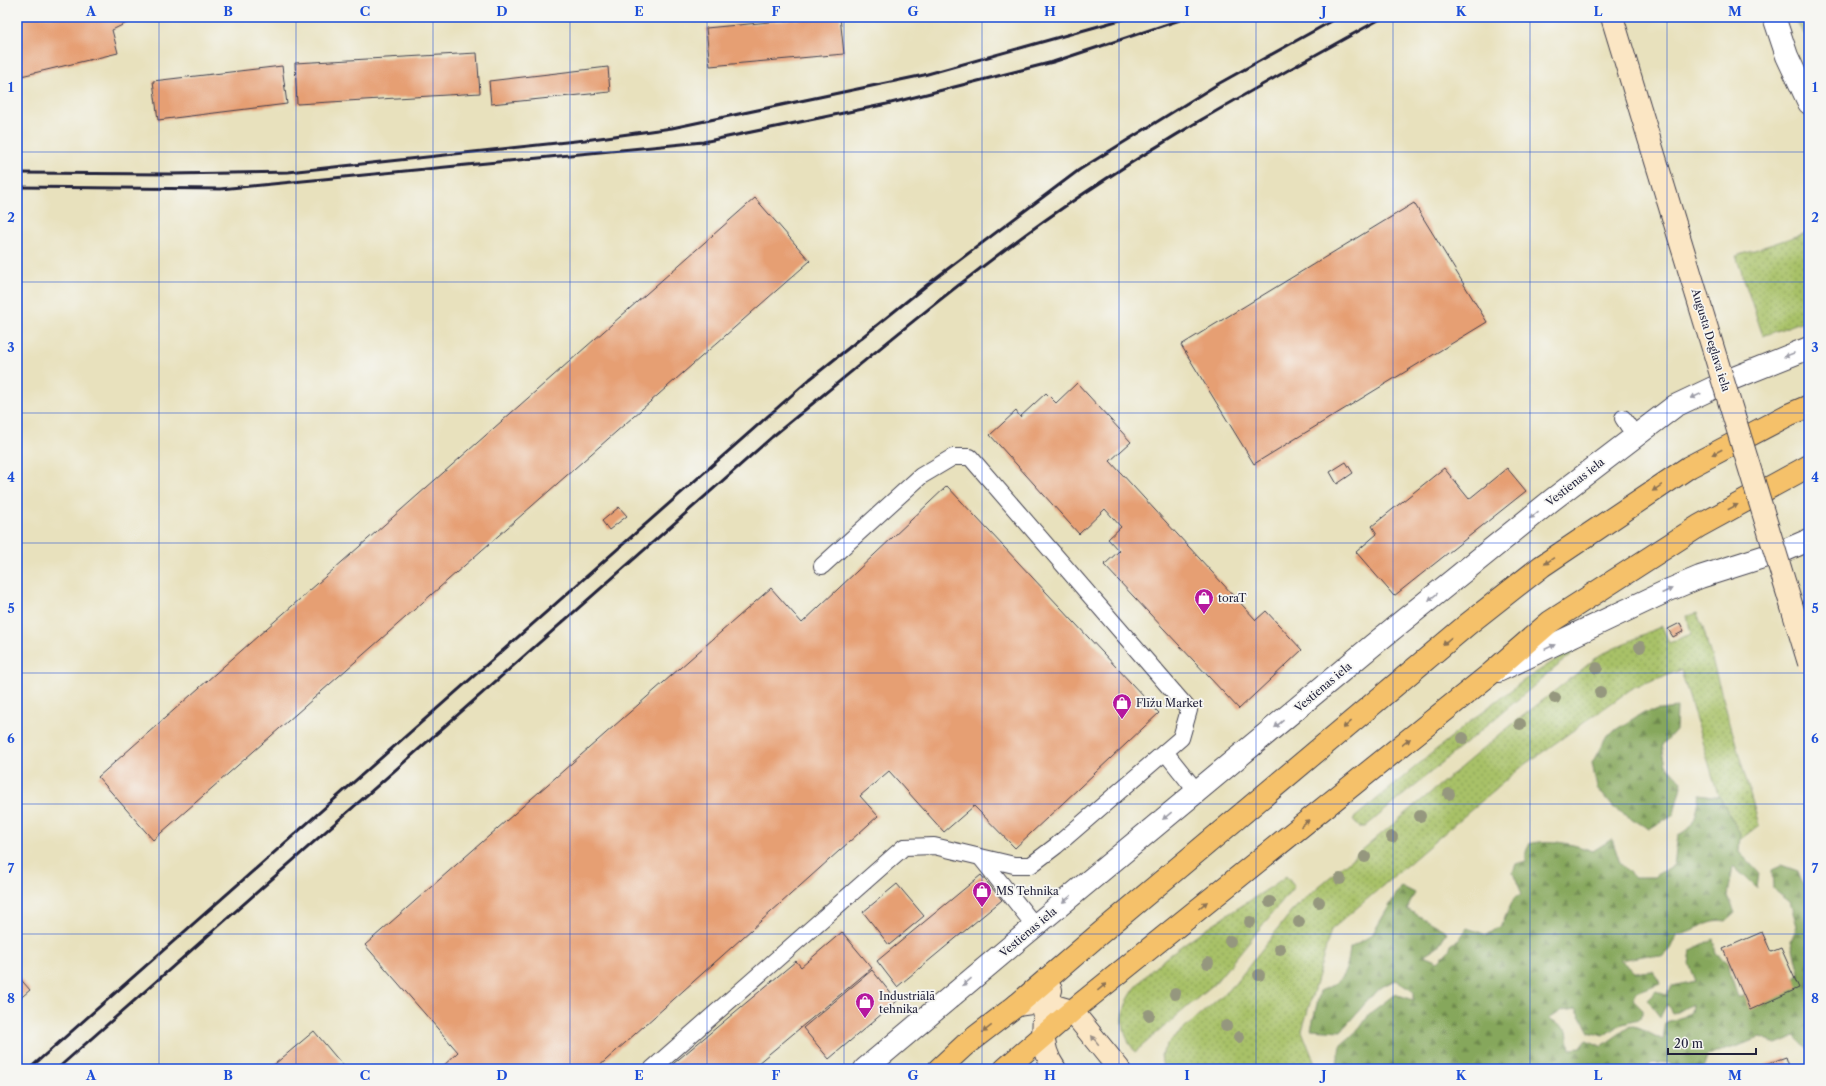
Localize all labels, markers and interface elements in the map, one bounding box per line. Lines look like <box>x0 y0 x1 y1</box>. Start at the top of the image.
text: A <box>85 3 97 19</box>
text: B <box>223 3 233 19</box>
text: C <box>360 3 370 19</box>
text: D <box>496 3 508 19</box>
text: E <box>634 3 644 19</box>
text: F <box>772 3 781 19</box>
text: G <box>907 3 919 19</box>
text: H <box>1044 3 1056 19</box>
text: I <box>1184 3 1190 19</box>
text: J <box>1319 3 1327 19</box>
text: K <box>1456 3 1467 19</box>
text: L <box>1594 3 1603 19</box>
text: M <box>1728 3 1742 19</box>
text: 1 <box>8 79 14 95</box>
text: 1 <box>1812 79 1818 95</box>
text: 2 <box>7 209 15 225</box>
text: 2 <box>1811 209 1819 225</box>
street label: Augusta Deglava iela <box>1688 286 1733 393</box>
text: 3 <box>7 339 15 355</box>
text: 3 <box>1811 339 1819 355</box>
one-way arrow <box>1783 353 1795 359</box>
one-way arrow <box>1690 393 1702 399</box>
one-way arrow <box>1711 449 1722 455</box>
street label: Vestienas iela <box>1542 455 1607 510</box>
text: 4 <box>7 469 15 485</box>
text: 4 <box>1811 469 1819 485</box>
one-way arrow <box>1651 485 1663 492</box>
one-way arrow <box>1727 504 1739 510</box>
one-way arrow <box>1528 510 1539 519</box>
one-way arrow <box>1544 557 1554 565</box>
shop icon: toraT <box>1193 587 1215 615</box>
one-way arrow <box>1662 588 1673 594</box>
place label: toraT <box>1218 591 1247 605</box>
one-way arrow <box>1427 593 1438 601</box>
text: 5 <box>7 600 15 616</box>
text: 5 <box>1811 600 1819 616</box>
one-way arrow <box>1441 637 1452 646</box>
one-way arrow <box>1545 644 1556 650</box>
street label: Vestienas iela <box>1291 659 1355 716</box>
shop icon: Flīžu Market <box>1111 692 1133 720</box>
place label: Flīžu Market <box>1136 696 1203 710</box>
one-way arrow <box>1273 720 1284 729</box>
one-way arrow <box>1342 721 1353 730</box>
text: 6 <box>7 730 15 746</box>
text: 6 <box>1811 730 1819 746</box>
one-way arrow <box>1400 737 1411 746</box>
one-way arrow <box>1162 812 1173 821</box>
one-way arrow <box>1299 819 1310 828</box>
text: 7 <box>8 860 15 876</box>
text: 7 <box>1812 860 1819 876</box>
shop icon: MS Tehnika <box>971 880 993 908</box>
place label: MS Tehnika <box>996 884 1059 898</box>
one-way arrow <box>1062 895 1072 903</box>
one-way arrow <box>1198 901 1209 909</box>
street label: Vestienas iela <box>996 904 1060 961</box>
one-way arrow <box>962 978 973 987</box>
one-way arrow <box>1097 982 1108 991</box>
place label: Industriālā tehnika <box>879 989 935 1016</box>
text: 8 <box>7 990 15 1006</box>
text: 8 <box>1811 990 1819 1006</box>
shop icon: Industriālā tehnika <box>854 991 876 1019</box>
one-way arrow <box>981 1025 992 1033</box>
scale bar <box>1668 1030 1756 1056</box>
one-way arrow <box>1091 1035 1100 1045</box>
text: 20 m <box>1674 1036 1703 1051</box>
text: A <box>85 1067 97 1083</box>
text: B <box>223 1067 233 1083</box>
text: C <box>360 1067 370 1083</box>
text: D <box>496 1067 508 1083</box>
text: E <box>634 1067 644 1083</box>
text: F <box>772 1067 781 1083</box>
text: G <box>907 1067 919 1083</box>
text: H <box>1044 1067 1056 1083</box>
text: I <box>1184 1067 1190 1083</box>
text: J <box>1319 1067 1327 1083</box>
text: K <box>1456 1067 1467 1083</box>
text: L <box>1594 1067 1603 1083</box>
text: M <box>1728 1067 1742 1083</box>

